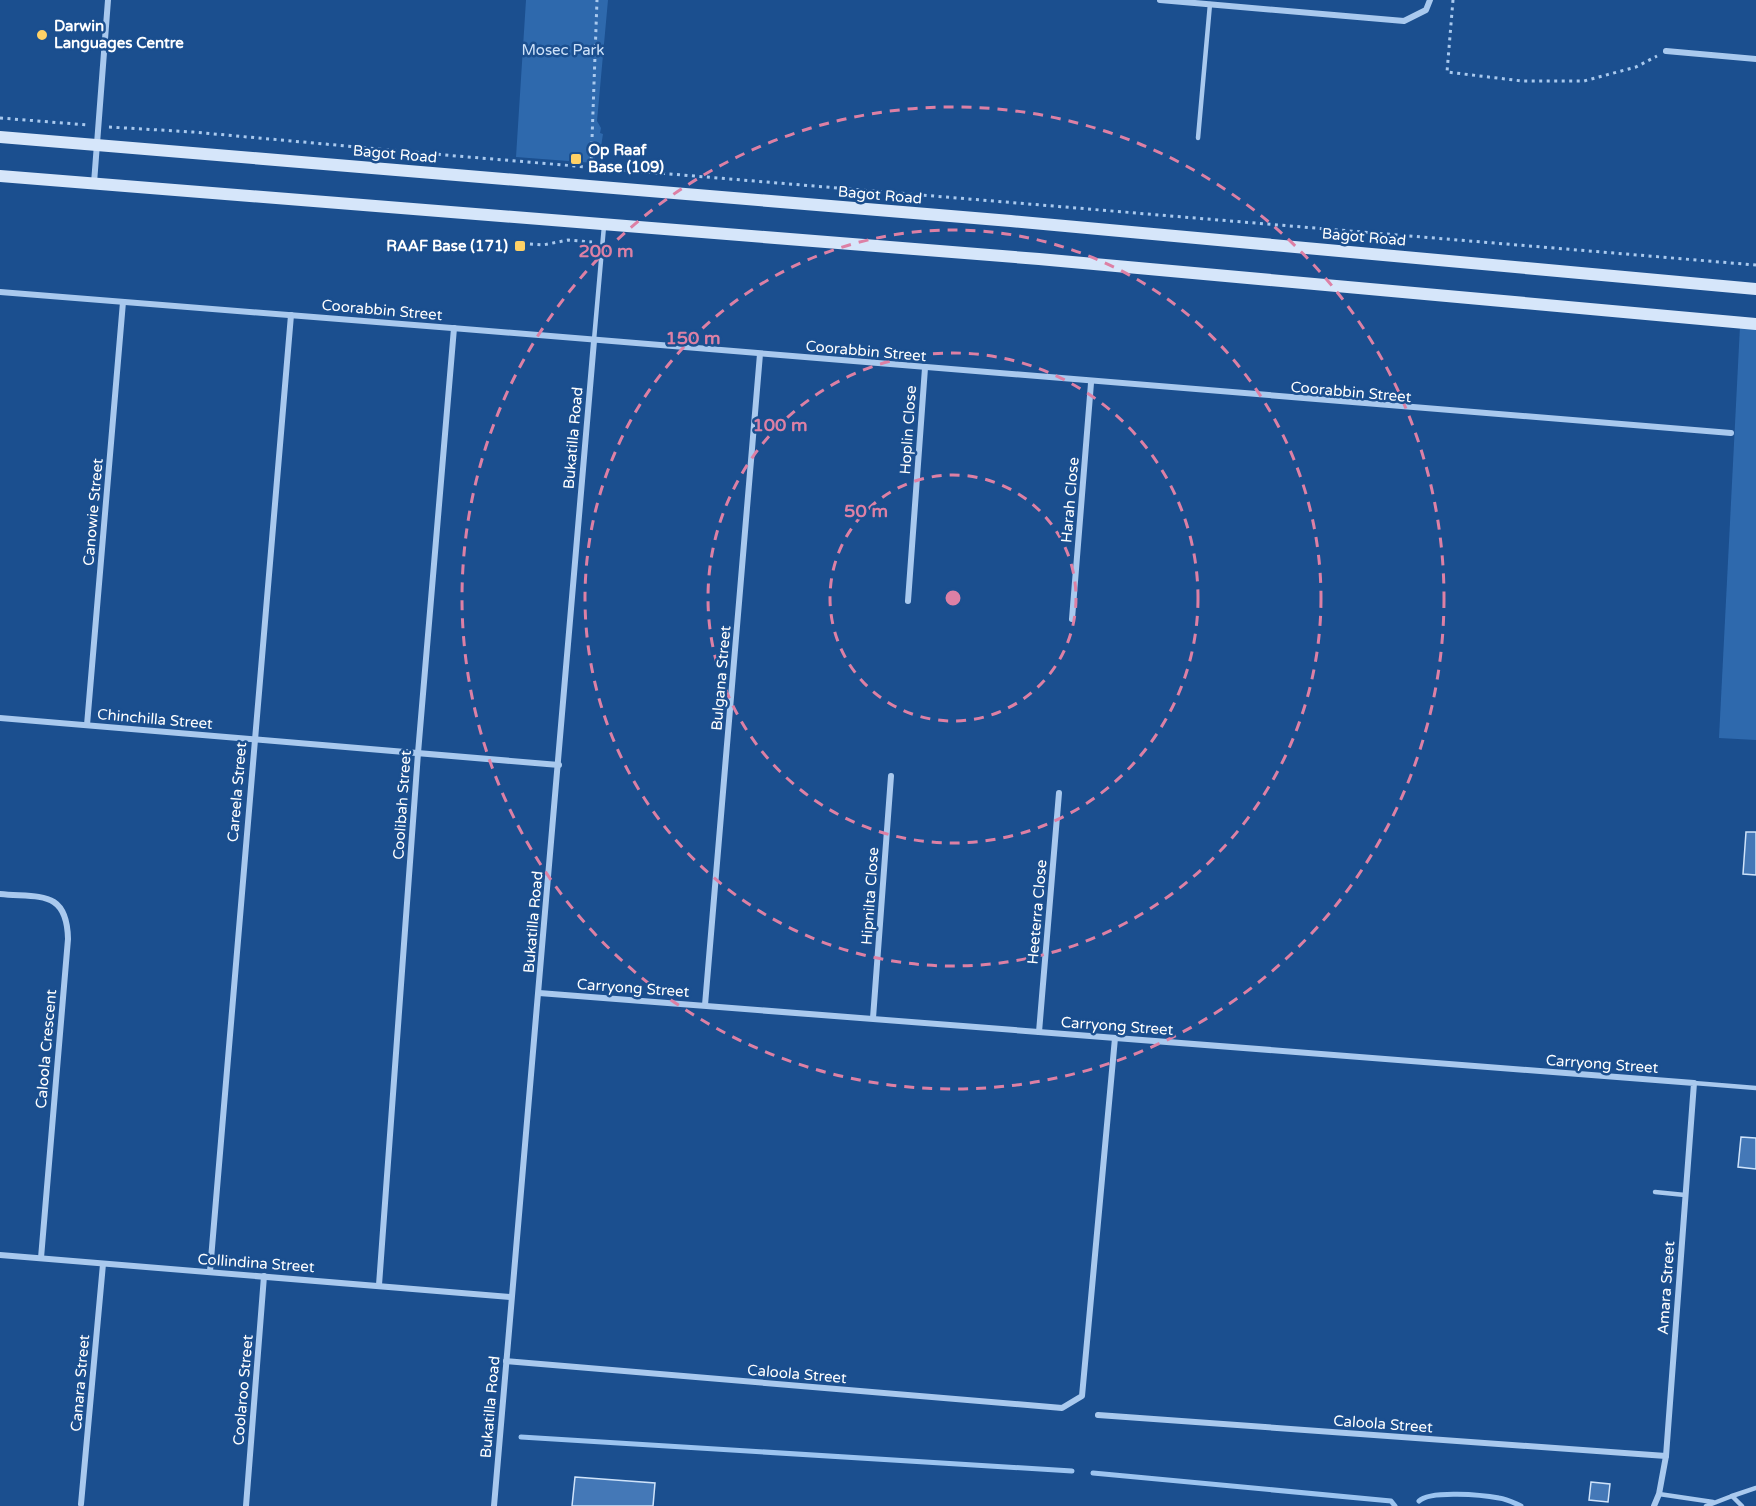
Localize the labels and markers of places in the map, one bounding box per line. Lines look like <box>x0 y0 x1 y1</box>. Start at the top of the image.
place label: Darwin Languages Centre <box>54 17 184 53</box>
marker: Darwin Languages Centre <box>35 28 49 42</box>
place label: Op Raaf Base (109) <box>588 141 664 176</box>
marker: Op Raaf Base (109) <box>569 152 583 166</box>
place label: RAAF Base (171) <box>386 237 508 255</box>
marker: RAAF Base (171) <box>513 239 527 253</box>
centre of rings <box>943 588 963 608</box>

